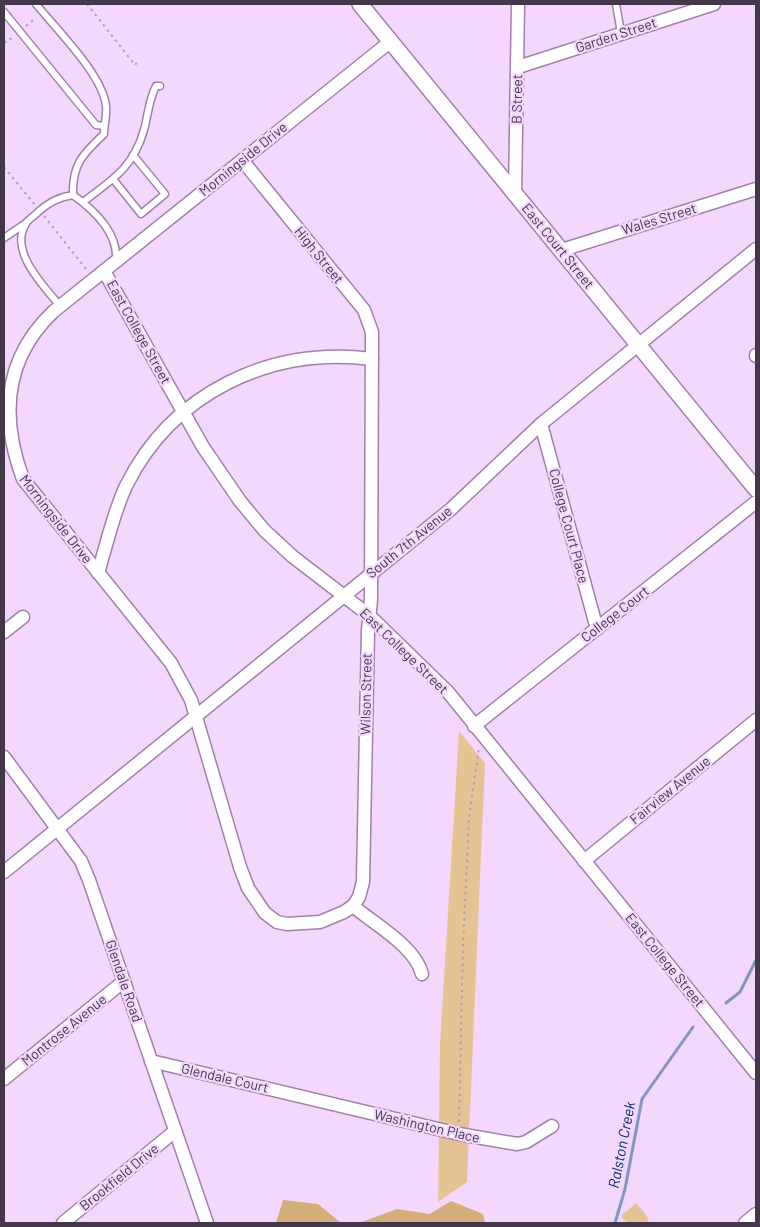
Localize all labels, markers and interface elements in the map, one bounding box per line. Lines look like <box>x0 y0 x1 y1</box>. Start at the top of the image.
street label: Garden Street <box>573 13 659 56</box>
street label: B Street <box>508 74 525 124</box>
street label: Morningside Drive <box>195 118 290 199</box>
street label: East Court Street <box>519 199 598 292</box>
street label: Wales Street <box>620 199 698 238</box>
street label: High Street <box>291 223 348 287</box>
street label: East College Street <box>104 277 175 387</box>
street label: College Court Place <box>546 467 593 585</box>
street label: Morningside Drive <box>16 471 96 567</box>
street label: South 7th Avenue <box>362 502 455 581</box>
street label: College Court <box>577 582 652 645</box>
street label: East College Street <box>357 604 452 697</box>
street label: Wilson Street <box>356 653 375 735</box>
street label: Fairview Avenue <box>626 752 713 827</box>
street label: East College Street <box>622 909 709 1010</box>
street label: Glendale Road <box>102 937 147 1024</box>
street label: Montrose Avenue <box>18 990 110 1069</box>
street label: Glendale Court <box>180 1059 270 1096</box>
water label: Ralston Creek <box>604 1099 638 1190</box>
street label: Washington Place <box>373 1105 482 1146</box>
street label: Brookfield Drive <box>76 1139 162 1214</box>

